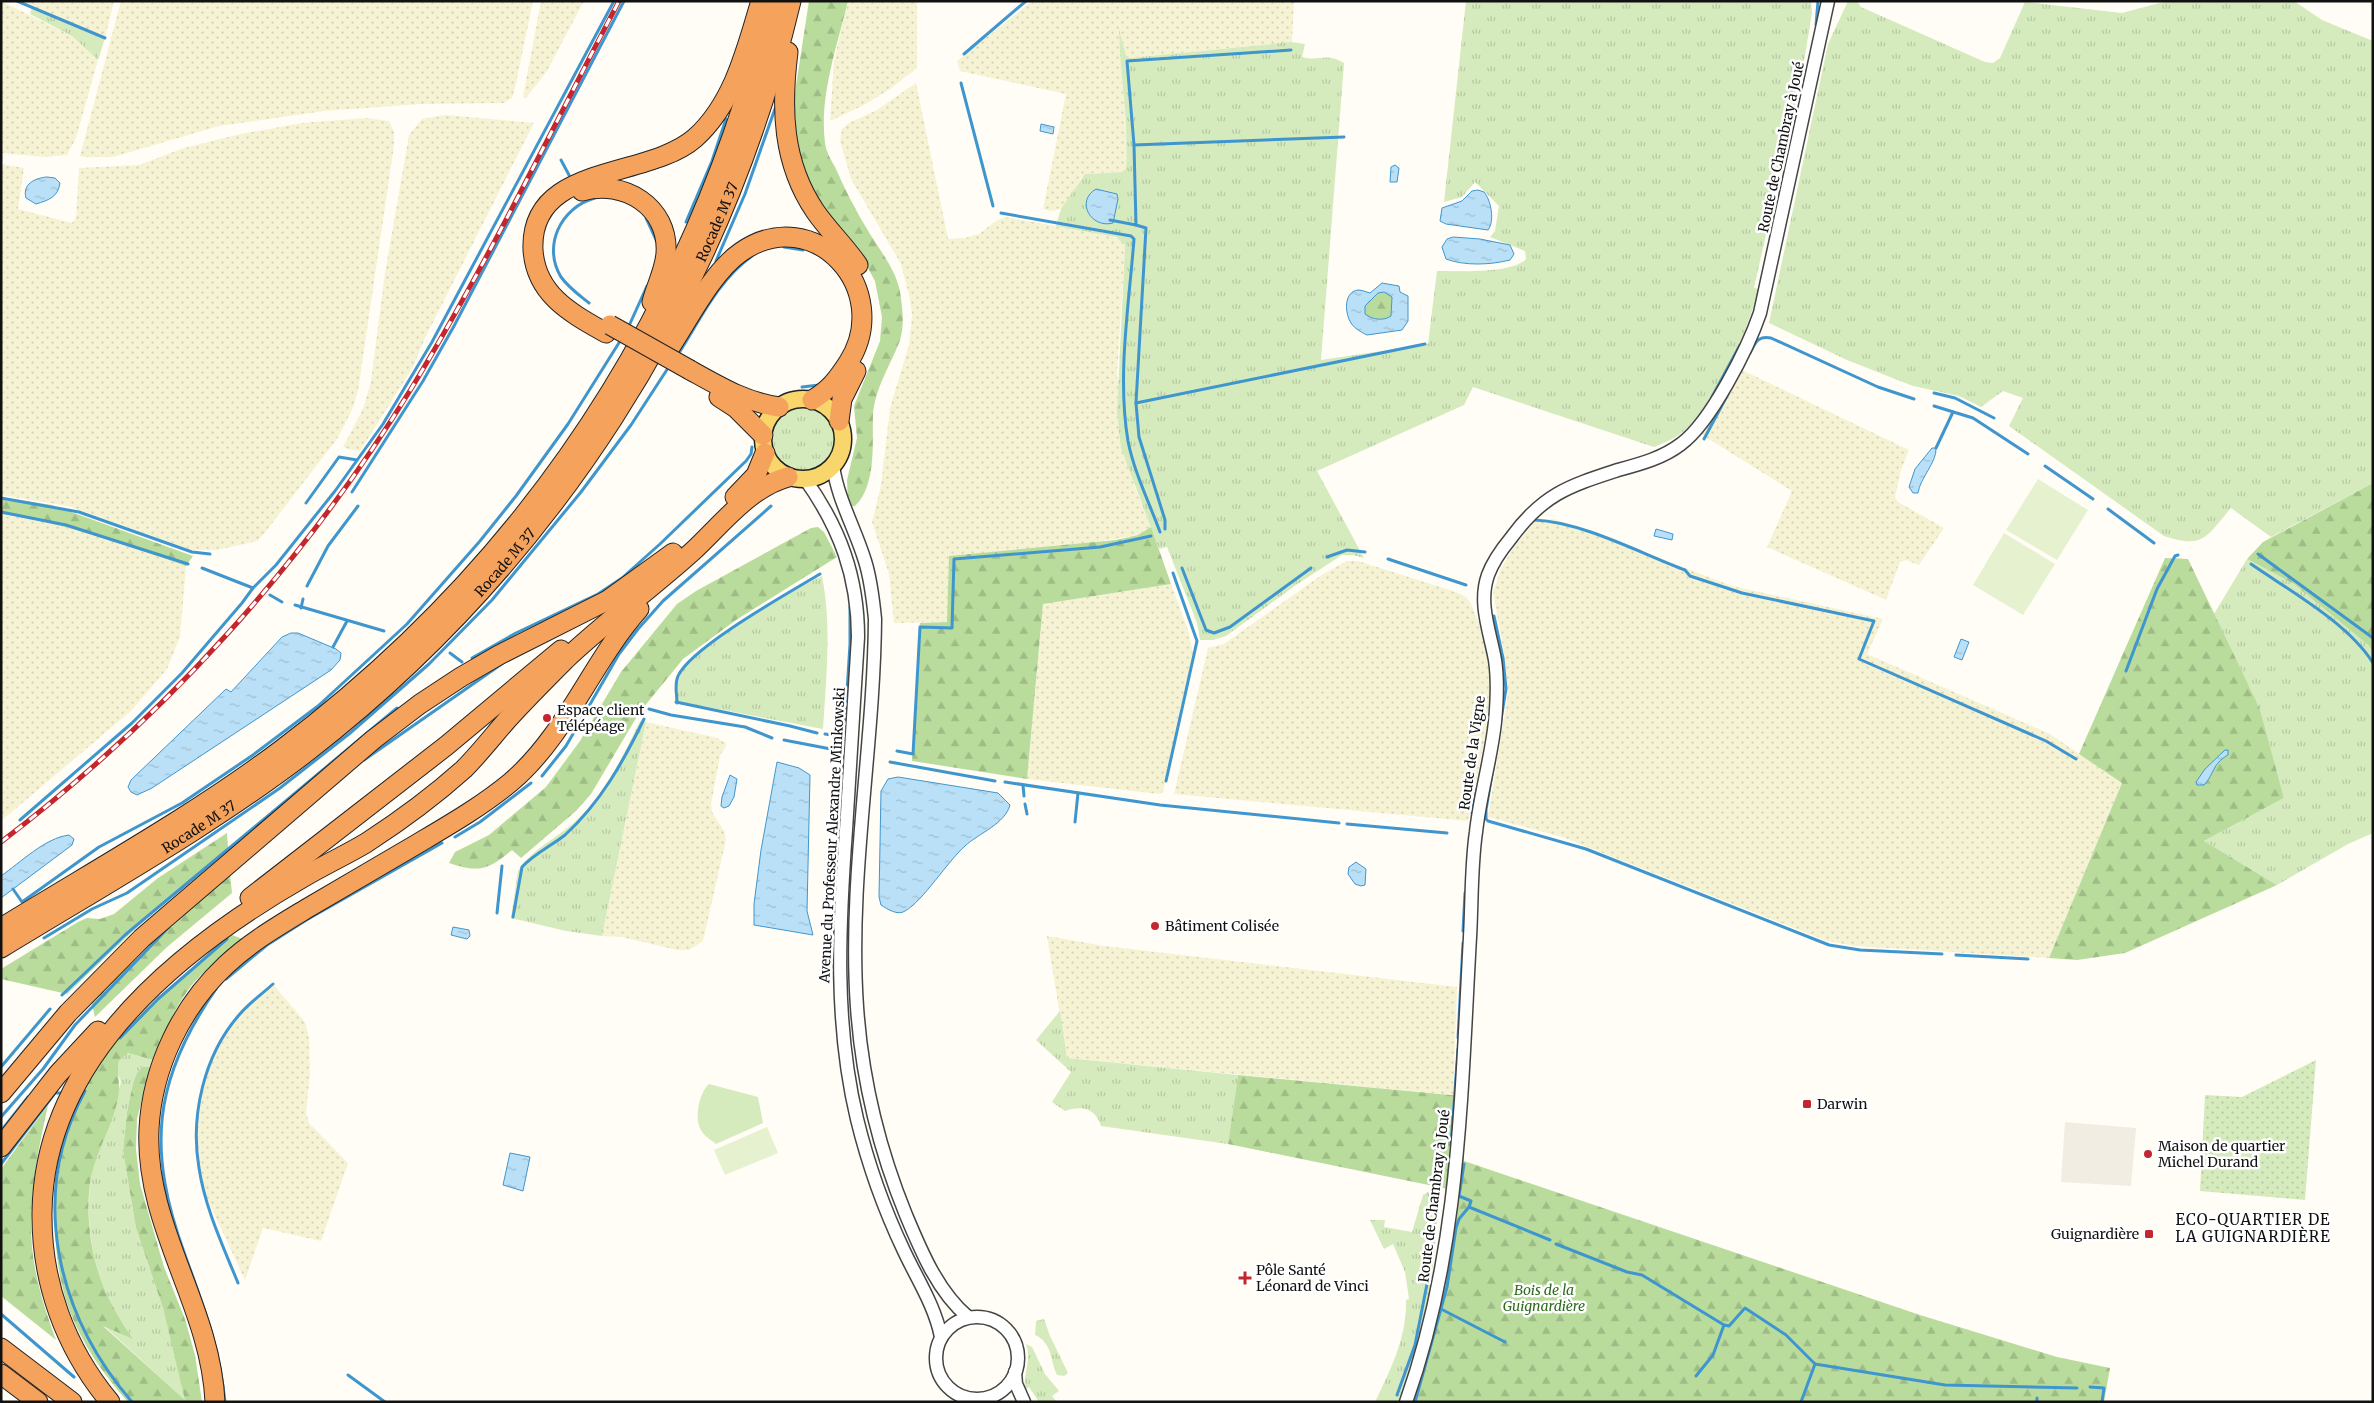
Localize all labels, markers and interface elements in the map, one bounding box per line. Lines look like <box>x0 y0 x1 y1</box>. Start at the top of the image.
street label: Route de Chambray à Joué <box>1754 60 1808 234</box>
street label: Rocade M 37 <box>692 180 742 265</box>
street label: Rocade M 37 <box>471 525 539 601</box>
street label: Avenue du Professeur Alexandre Minkowski <box>815 686 849 984</box>
street label: Route de la Vigne <box>1455 695 1489 811</box>
place label: Espace client Télépéage <box>557 701 645 735</box>
marker: Espace client Télépéage <box>541 712 553 724</box>
street label: Rocade M 37 <box>158 796 239 857</box>
place label: Bâtiment Colisée <box>1165 917 1279 935</box>
marker: Bâtiment Colisée <box>1149 920 1161 932</box>
place label: Darwin <box>1817 1095 1867 1113</box>
marker: Darwin <box>1801 1098 1813 1110</box>
street label: Route de Chambray à Joué <box>1414 1109 1454 1283</box>
place label: Maison de quartier Michel Durand <box>2158 1137 2285 1171</box>
marker: Maison de quartier Michel Durand <box>2142 1148 2154 1160</box>
district label: ECO-QUARTIER DE LA GUIGNARDIÈRE <box>2175 1210 2331 1246</box>
place label: Guignardière <box>2051 1225 2139 1243</box>
marker: Guignardière <box>2143 1228 2155 1240</box>
place label: Pôle Santé Léonard de Vinci <box>1256 1261 1369 1295</box>
marker: Pôle Santé Léonard de Vinci <box>1238 1271 1252 1285</box>
park label: Bois de la Guignardière <box>1503 1281 1585 1315</box>

